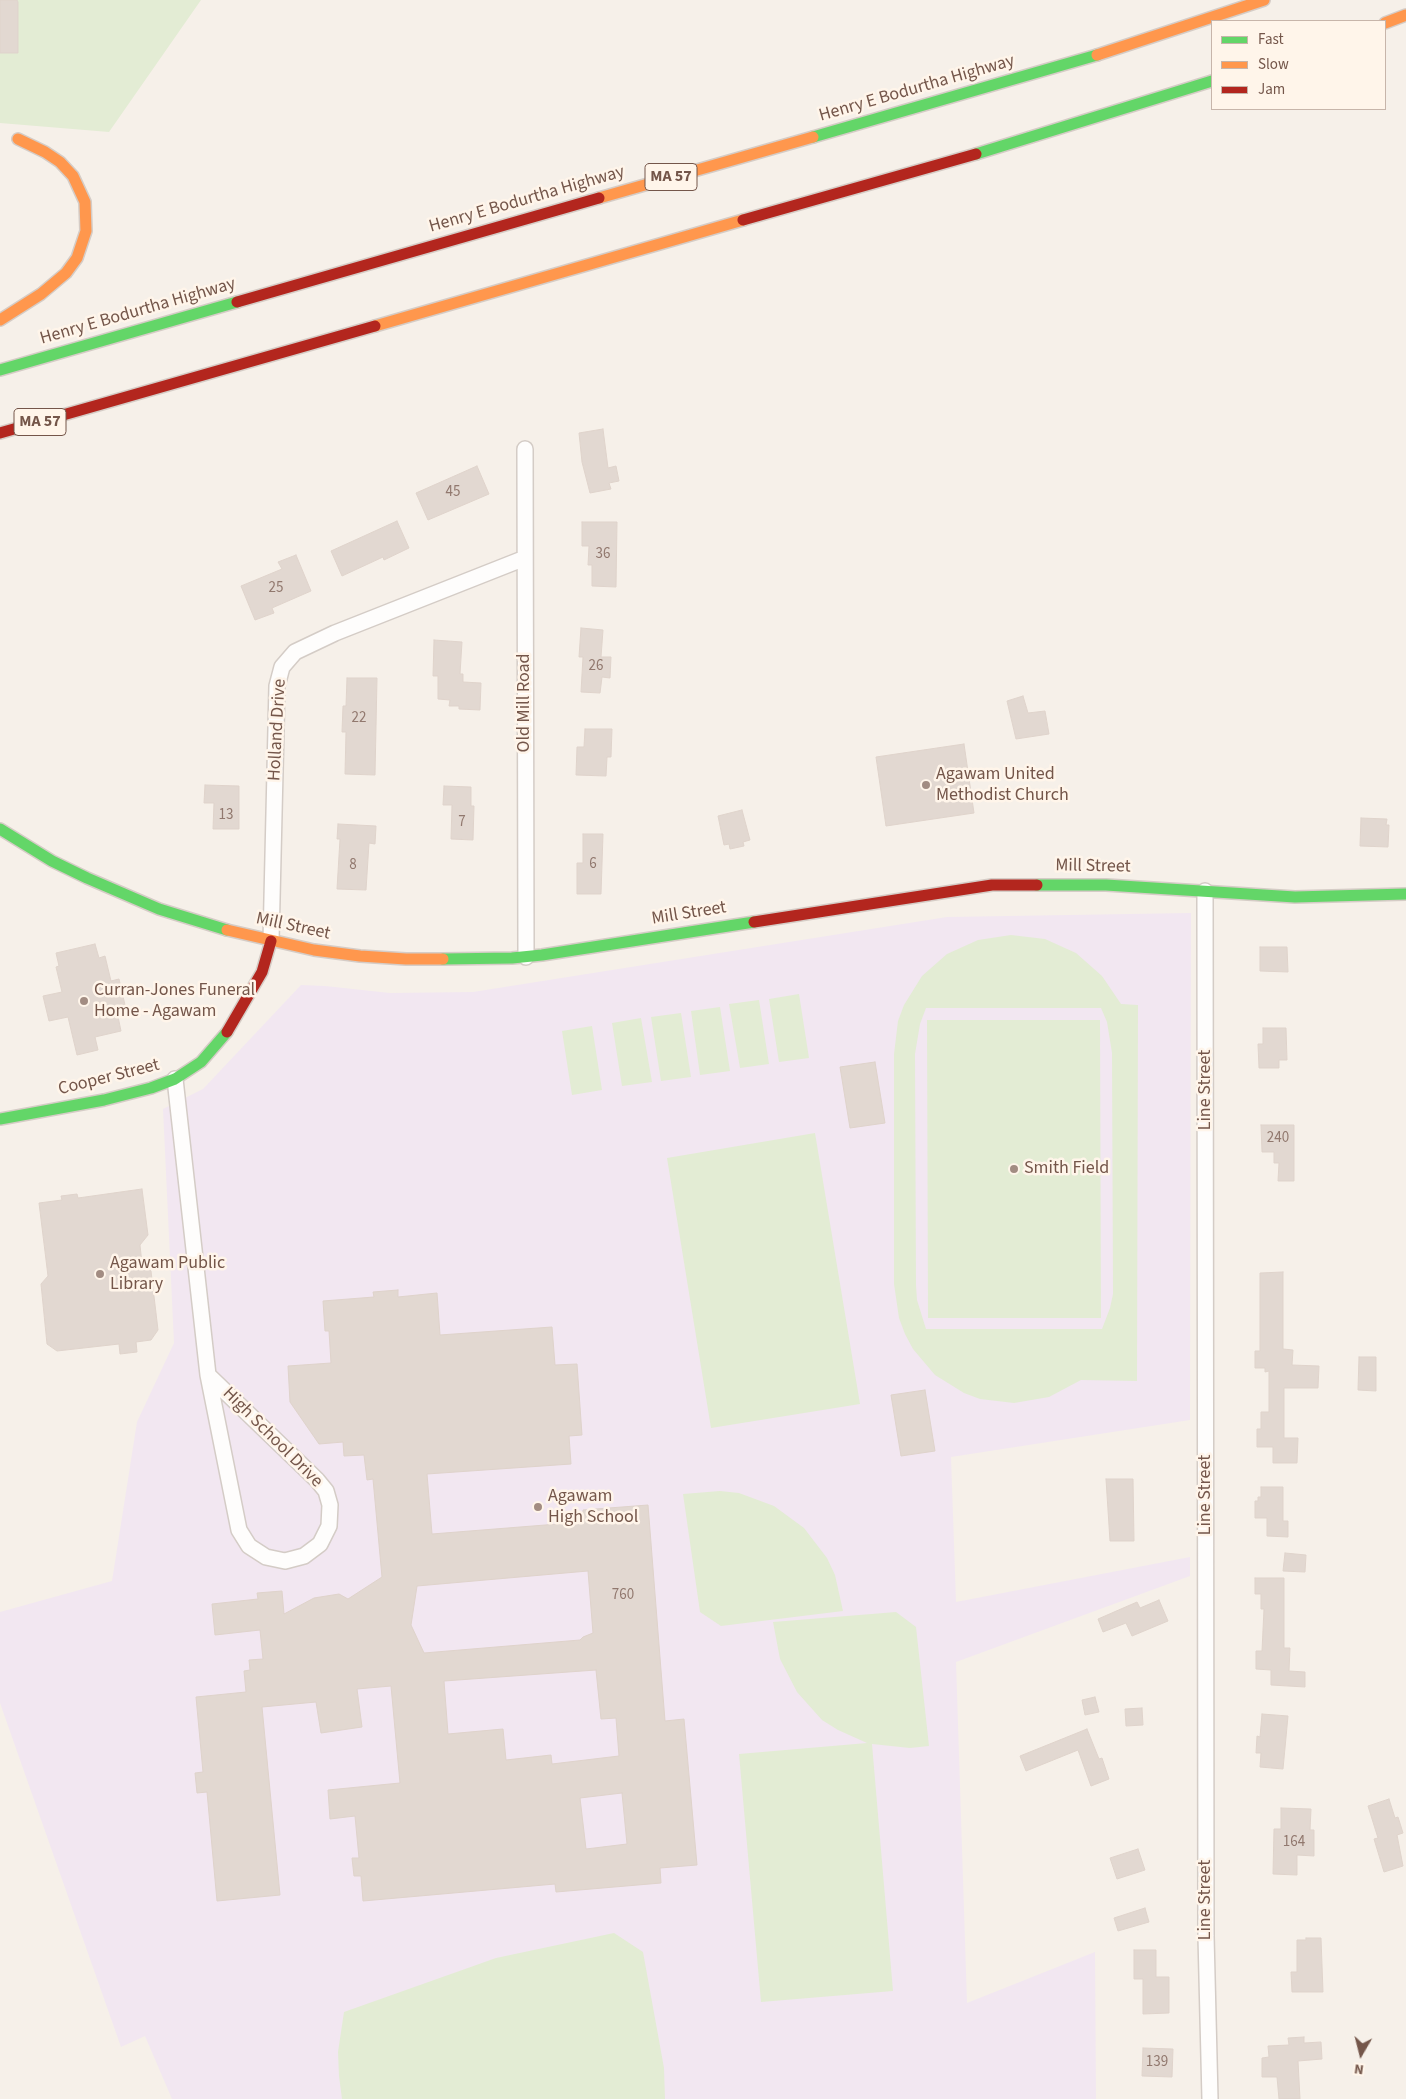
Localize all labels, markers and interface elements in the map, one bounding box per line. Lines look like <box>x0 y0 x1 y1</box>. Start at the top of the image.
legend <box>1211 20 1386 110</box>
text: Fast <box>1258 29 1284 50</box>
street label: Henry E Bodurtha Highway <box>817 51 1017 127</box>
text: Slow <box>1258 54 1289 75</box>
text: Jam <box>1258 79 1285 100</box>
street label: Henry E Bodurtha Highway <box>427 162 627 238</box>
road number: MA 57 <box>645 163 697 190</box>
street label: Henry E Bodurtha Highway <box>38 274 238 350</box>
road number: MA 57 <box>14 408 66 436</box>
house number: 45 <box>446 484 460 502</box>
house number: 36 <box>596 546 610 564</box>
house number: 25 <box>269 580 283 598</box>
street label: Old Mill Road <box>514 653 536 753</box>
house number: 26 <box>589 658 603 676</box>
street label: Holland Drive <box>265 678 291 782</box>
house number: 22 <box>352 710 366 728</box>
place label: Agawam United Methodist Church <box>936 764 1069 806</box>
marker: Agawam United Methodist Church <box>920 779 932 791</box>
house number: 13 <box>219 807 233 825</box>
house number: 7 <box>458 814 466 832</box>
house number: 6 <box>589 856 597 874</box>
street label: Mill Street <box>1055 856 1131 878</box>
house number: 8 <box>349 857 357 875</box>
street label: Mill Street <box>650 897 728 931</box>
street label: Mill Street <box>254 909 332 945</box>
place label: Curran-Jones Funeral Home - Agawam <box>94 980 255 1022</box>
marker: Curran-Jones Funeral Home - Agawam <box>78 995 90 1007</box>
street label: Line Street <box>1195 1050 1217 1130</box>
street label: Cooper Street <box>56 1055 162 1101</box>
house number: 240 <box>1267 1130 1289 1148</box>
place label: Smith Field <box>1024 1158 1109 1180</box>
marker: Smith Field <box>1008 1163 1020 1175</box>
place label: Agawam Public Library <box>110 1253 225 1296</box>
marker: Agawam Public Library <box>94 1268 106 1280</box>
street label: High School Drive <box>217 1383 327 1493</box>
street label: Line Street <box>1195 1455 1217 1535</box>
place label: Agawam High School <box>548 1486 638 1528</box>
marker: Agawam High School <box>532 1501 544 1513</box>
house number: 760 <box>612 1587 634 1605</box>
house number: 164 <box>1283 1834 1305 1852</box>
street label: Line Street <box>1195 1860 1217 1940</box>
north arrow <box>1336 2029 1386 2079</box>
house number: 139 <box>1146 2054 1168 2072</box>
text: N <box>1353 2058 1365 2079</box>

